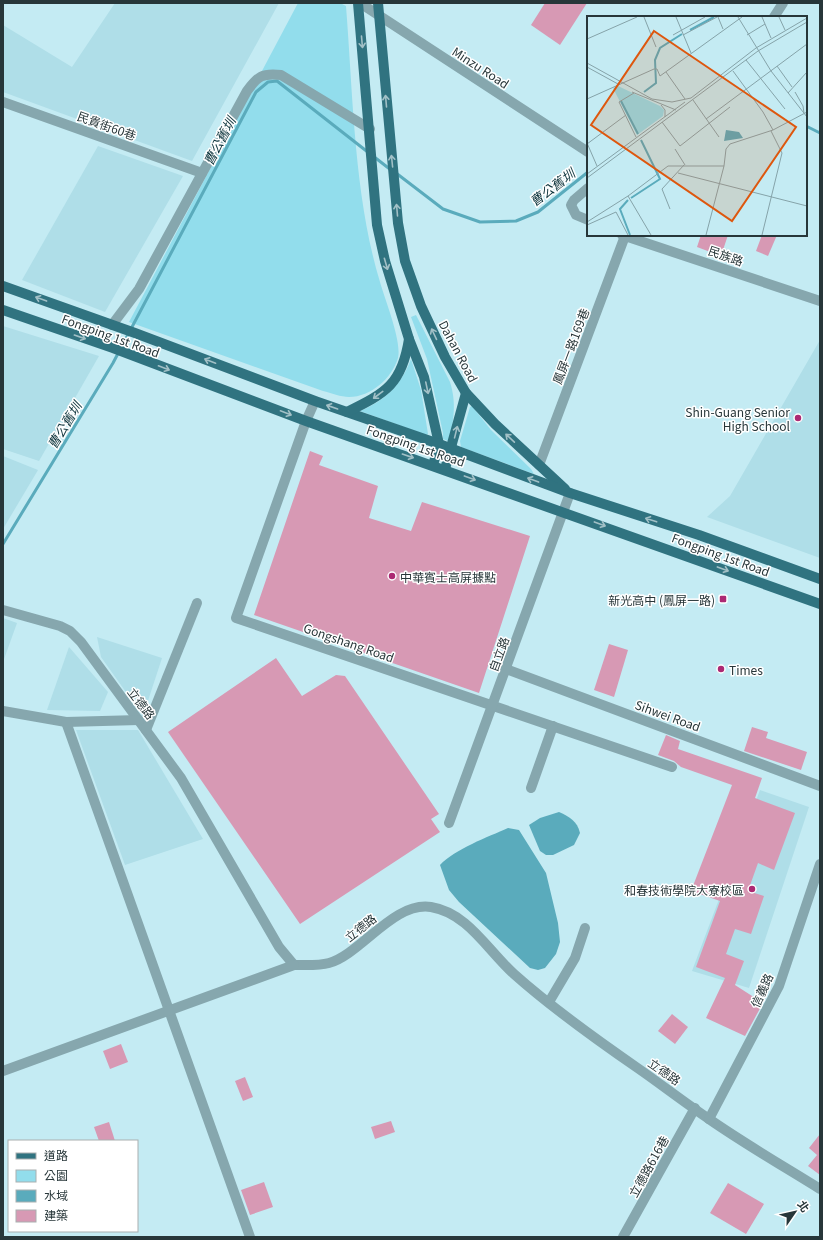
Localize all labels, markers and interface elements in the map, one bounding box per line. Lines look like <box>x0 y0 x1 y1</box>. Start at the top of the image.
inset map <box>587 16 807 236</box>
one-way arrow <box>358 35 366 48</box>
street label: Minzu Road <box>449 42 513 92</box>
one-way arrow <box>383 95 390 108</box>
street label: 民貴街60巷 <box>75 107 139 143</box>
water label: 曹公舊圳 <box>198 112 241 168</box>
one-way arrow <box>388 155 396 168</box>
water label: 曹公舊圳 <box>526 163 580 210</box>
one-way arrow <box>393 204 401 217</box>
street label: 民族路 <box>706 241 746 269</box>
one-way arrow <box>383 257 390 270</box>
one-way arrow <box>35 295 47 303</box>
street label: 鳳屏一路169巷 <box>548 306 592 386</box>
street label: Fongping 1st Road <box>60 309 162 361</box>
street label: Dahan Road <box>436 317 482 385</box>
one-way arrow <box>430 329 437 341</box>
one-way arrow <box>73 333 85 341</box>
one-way arrow <box>205 357 217 365</box>
one-way arrow <box>158 364 170 372</box>
one-way arrow <box>423 381 431 394</box>
one-way arrow <box>373 391 384 399</box>
water label: 曹公舊圳 <box>42 396 87 452</box>
one-way arrow <box>326 403 339 410</box>
place label: Shin-Guang Senior High School <box>685 403 790 434</box>
one-way arrow <box>279 410 291 418</box>
marker: Shin-Guang Senior High School <box>793 413 803 423</box>
street label: Fongping 1st Road <box>364 420 468 470</box>
one-way arrow <box>453 426 461 439</box>
one-way arrow <box>506 434 516 443</box>
one-way arrow <box>402 453 414 461</box>
one-way arrow <box>463 475 476 482</box>
one-way arrow <box>528 475 540 483</box>
one-way arrow <box>645 515 657 523</box>
one-way arrow <box>594 521 606 529</box>
street label: Fongping 1st Road <box>670 528 772 580</box>
one-way arrow <box>716 565 728 573</box>
place label: 中華賓士高屏據點 <box>400 568 496 585</box>
marker: 中華賓士高屏據點 <box>387 571 397 581</box>
place label: 新光高中 (鳳屏一路) <box>608 591 715 608</box>
marker: 新光高中 (鳳屏一路) <box>718 594 728 604</box>
street label: Gongshang Road <box>301 619 397 665</box>
street label: 自立路 <box>484 634 512 674</box>
place label: Times <box>729 661 763 678</box>
marker: Times <box>716 664 726 674</box>
street label: 立德路 <box>124 684 160 722</box>
street label: Sihwei Road <box>633 695 703 735</box>
place label: 和春技術學院大寮校區 <box>624 881 744 898</box>
marker: 和春技術學院大寮校區 <box>747 884 757 894</box>
street label: 立德路 <box>341 909 379 945</box>
street label: 信義路 <box>746 970 776 1010</box>
street label: 立德路 <box>645 1054 685 1088</box>
street label: 立德路616巷 <box>624 1132 672 1200</box>
legend <box>8 1140 138 1232</box>
text: 道路 <box>44 1146 68 1163</box>
text: 公園 <box>44 1166 68 1183</box>
text: 水域 <box>44 1186 68 1203</box>
north arrow <box>775 1192 815 1232</box>
text: 北 <box>794 1197 814 1215</box>
text: 建築 <box>44 1206 68 1223</box>

